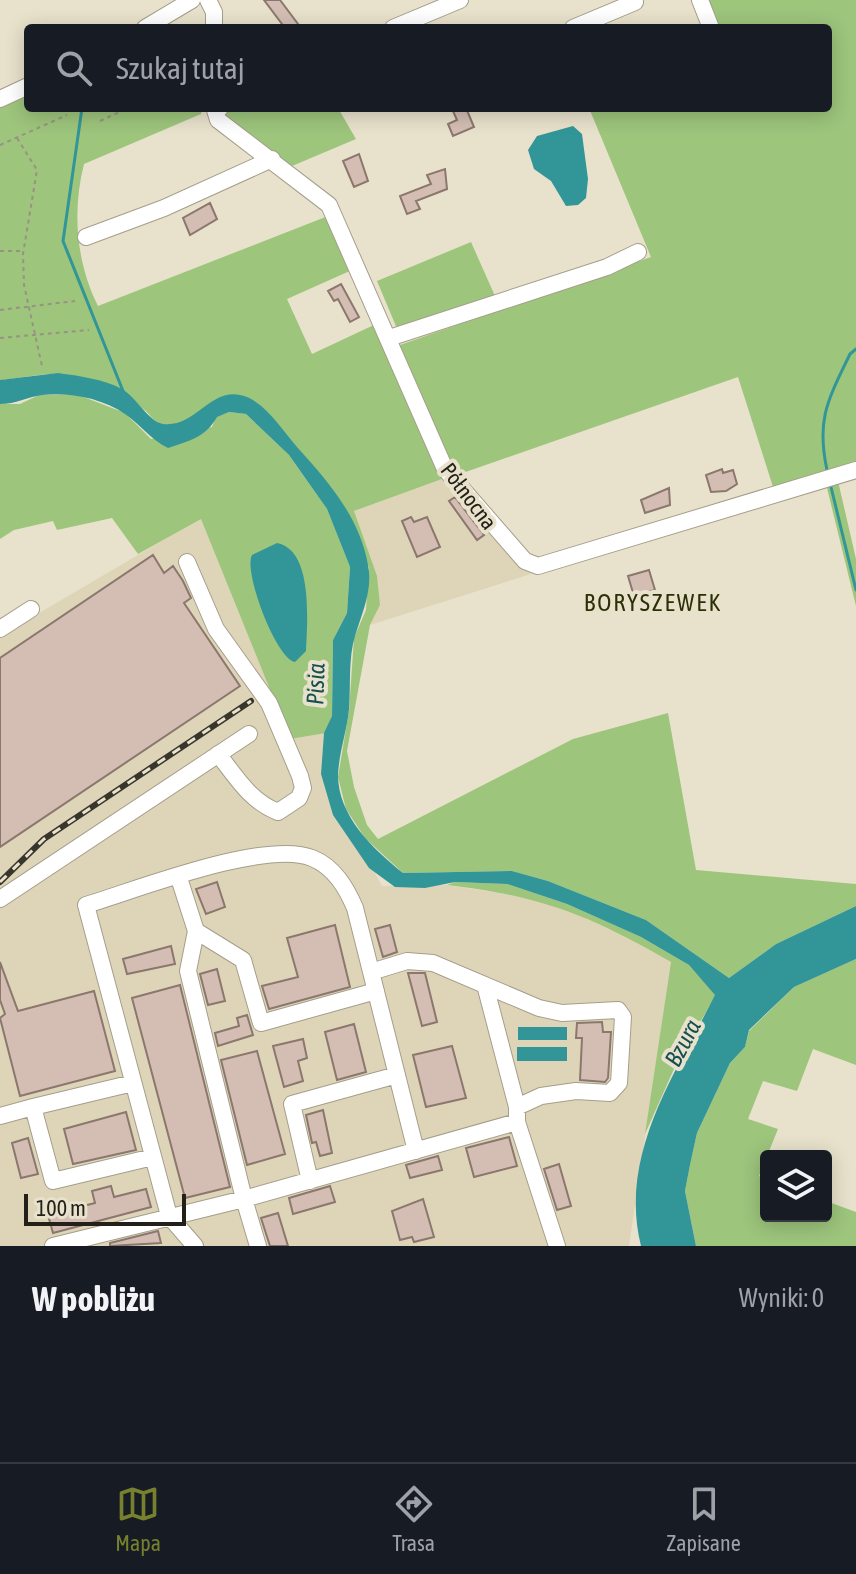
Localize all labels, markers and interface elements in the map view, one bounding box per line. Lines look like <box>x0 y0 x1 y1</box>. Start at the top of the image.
search box <box>24 24 832 112</box>
icon: search <box>52 46 96 90</box>
text: Szukaj tutaj <box>116 51 245 85</box>
street label: Północna <box>436 458 502 534</box>
district label: BORYSZEWEK <box>584 589 722 616</box>
water label: Pisia <box>301 663 330 705</box>
water label: Bzura <box>659 1015 706 1071</box>
map controls <box>760 1150 832 1222</box>
button: layers <box>760 1150 832 1222</box>
scale bar <box>24 1190 186 1226</box>
text: 100 m <box>36 1195 86 1221</box>
text: W pobliżu <box>32 1279 155 1318</box>
text: Wyniki: 0 <box>739 1283 824 1313</box>
tab: Mapa <box>115 1482 161 1556</box>
tab: Trasa <box>392 1482 436 1556</box>
tab: Zapisane <box>666 1482 741 1556</box>

